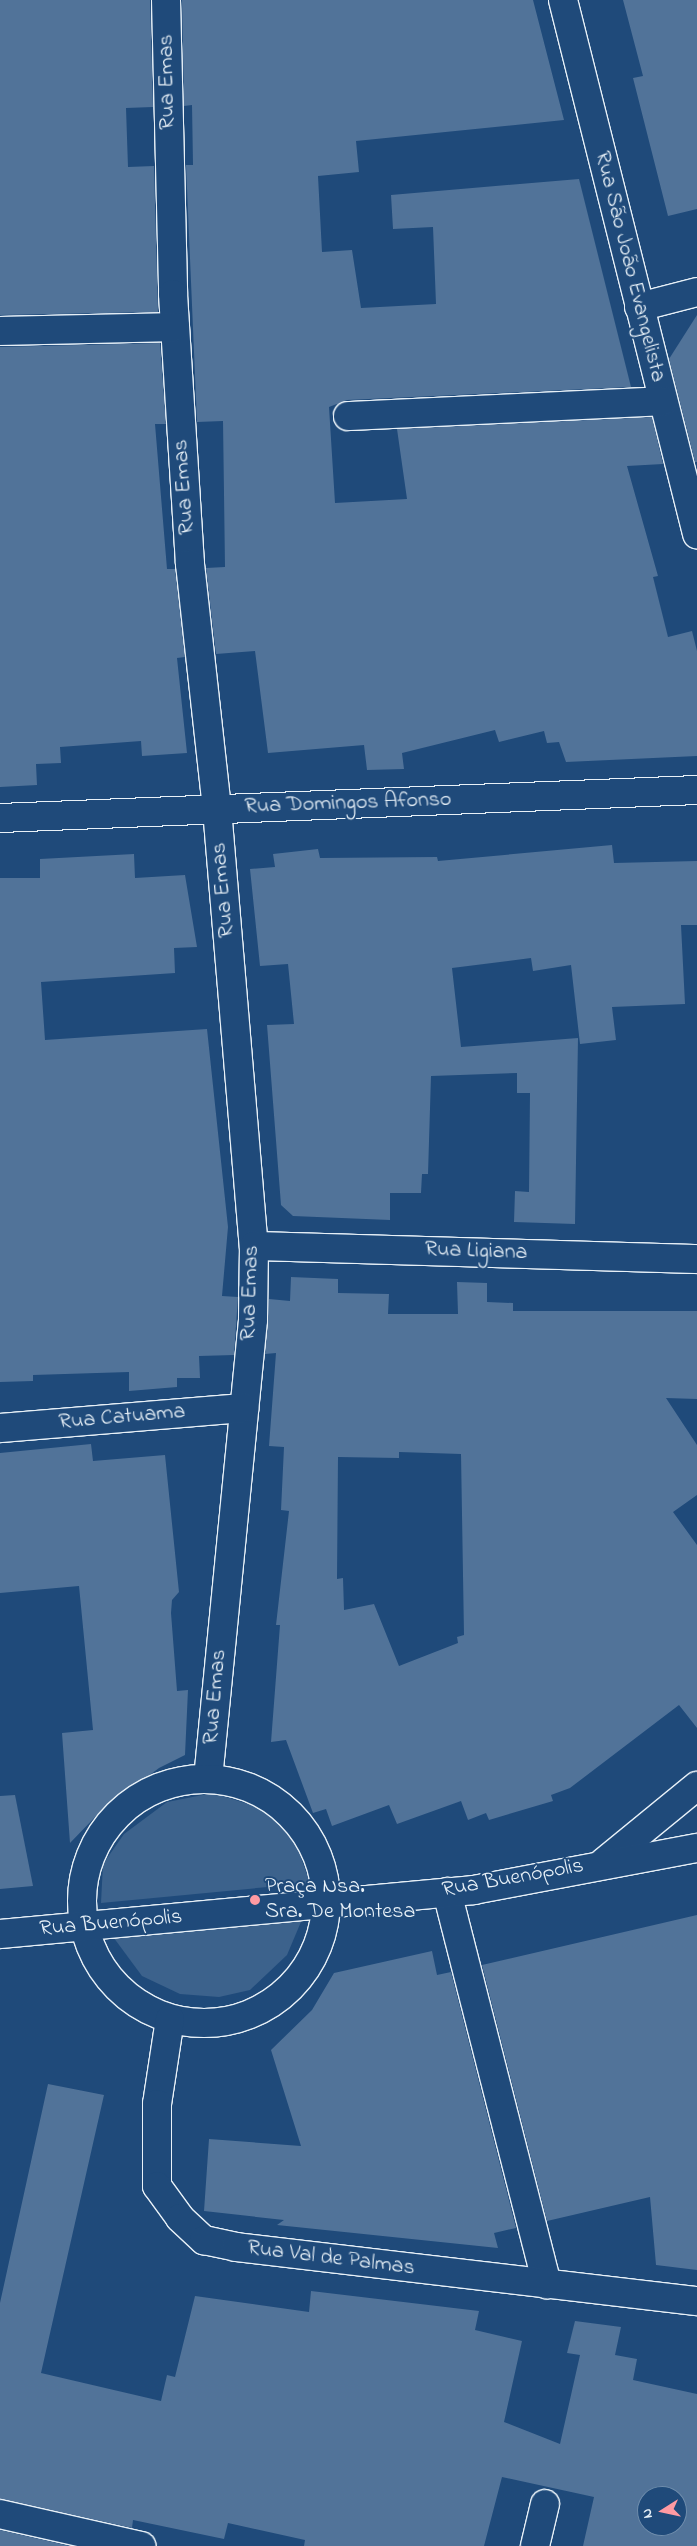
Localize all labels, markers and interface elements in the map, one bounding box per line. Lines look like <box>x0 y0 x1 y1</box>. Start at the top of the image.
street label: Rua Emas <box>154 34 182 130</box>
street label: Rua São João Evangelista <box>588 149 670 385</box>
street label: Rua Emas <box>168 438 202 536</box>
street label: Rua Domingos Afonso <box>244 787 452 821</box>
street label: Rua Emas <box>207 841 241 939</box>
street label: Rua Ligiana <box>424 1237 528 1267</box>
street label: Rua Emas <box>236 1245 266 1341</box>
street label: Rua Catuama <box>58 1399 186 1437</box>
street label: Rua Emas <box>199 1648 233 1746</box>
street label: Rua Buenópolis <box>440 1854 586 1904</box>
place label: Praça Nsa. Sra. De Montesa <box>265 1874 415 1925</box>
marker: Praça Nsa. Sra. De Montesa <box>249 1894 261 1906</box>
street label: Rua Buenópolis <box>39 1905 183 1943</box>
street label: Rua Val de Palmas <box>246 2236 416 2282</box>
north arrow <box>637 2486 687 2536</box>
text: N <box>637 2507 659 2520</box>

